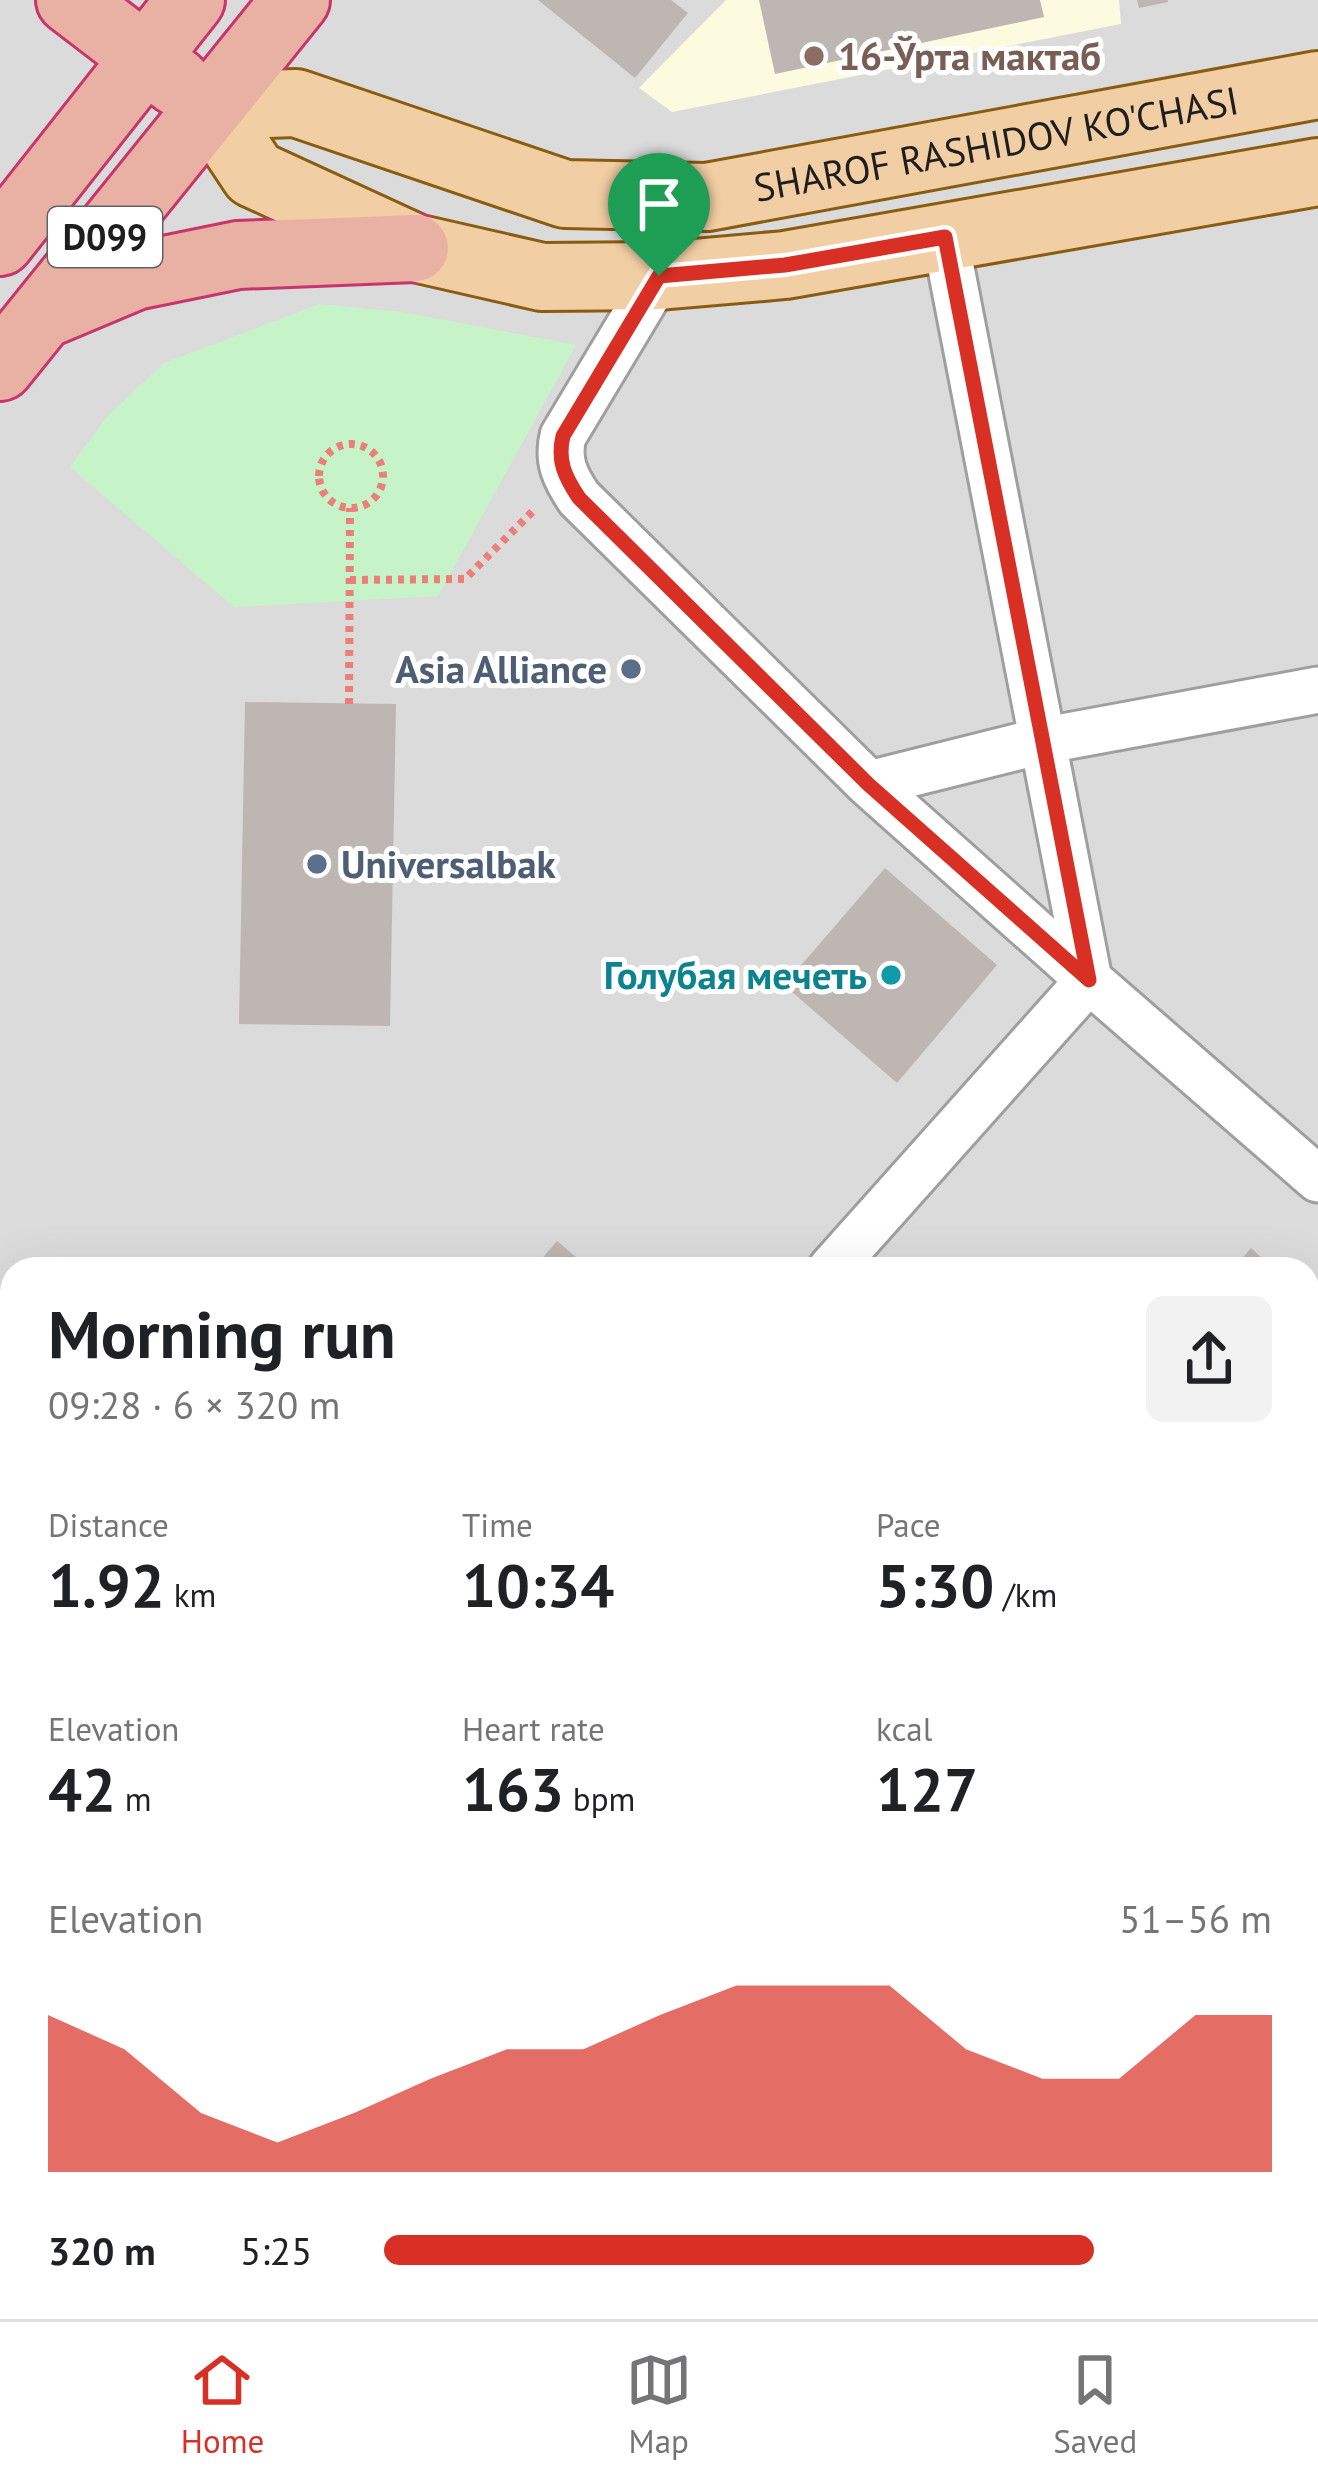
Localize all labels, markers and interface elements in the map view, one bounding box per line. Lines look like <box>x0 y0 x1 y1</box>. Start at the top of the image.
place label: 16-Ўрта мактаб <box>838 30 1101 81</box>
marker: 16-Ўрта мактаб <box>801 43 827 69</box>
street label: SHAROF RASHIDOV KO'CHASI <box>750 74 1243 213</box>
pin <box>608 153 710 276</box>
icon: arrive <box>626 171 692 237</box>
road number: D099 <box>48 207 162 267</box>
place label: Asia Alliance <box>395 643 607 694</box>
marker: Asia Alliance <box>618 656 644 682</box>
place label: Universalbak <box>341 838 557 889</box>
marker: Universalbak <box>304 851 330 877</box>
place label: Голубая мечеть <box>604 949 867 1000</box>
marker: Голубая мечеть <box>878 962 904 988</box>
text: Morning run <box>48 1291 396 1376</box>
button: share <box>1146 1296 1272 1422</box>
text: 09:28 · 6 × 320 m <box>48 1379 340 1430</box>
text: Distance <box>48 1503 169 1546</box>
text: Time <box>462 1503 533 1546</box>
text: Pace <box>876 1503 941 1546</box>
text: 1.92 <box>48 1546 165 1624</box>
text: 10:34 <box>462 1546 614 1624</box>
text: 5:30 <box>876 1546 994 1624</box>
text: km <box>165 1573 216 1616</box>
text: /km <box>994 1573 1057 1616</box>
text: Elevation <box>48 1707 179 1750</box>
text: Heart rate <box>462 1707 605 1750</box>
text: kcal <box>876 1707 932 1750</box>
text: 42 <box>48 1750 116 1828</box>
text: 163 <box>462 1750 564 1828</box>
text: 127 <box>876 1750 978 1828</box>
text: m <box>116 1777 152 1820</box>
text: bpm <box>564 1777 635 1820</box>
text: Elevation <box>48 1893 203 1944</box>
text: 51–56 m <box>1119 1893 1272 1944</box>
text: 320 m <box>48 2225 156 2276</box>
text: 5:25 <box>240 2225 312 2276</box>
tab: Home <box>181 2347 264 2462</box>
tab: Map <box>626 2347 692 2462</box>
tab: Saved <box>1053 2347 1137 2462</box>

